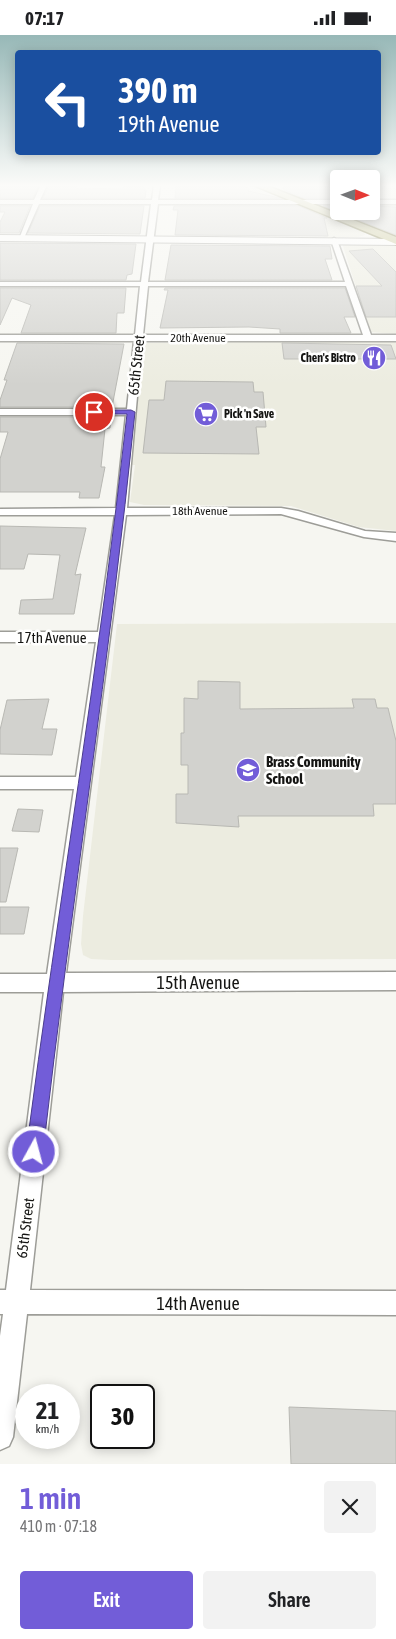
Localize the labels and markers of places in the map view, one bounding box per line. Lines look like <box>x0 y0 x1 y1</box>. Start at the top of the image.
restaurant icon: Chen's Bistro <box>361 345 387 371</box>
place label: Chen's Bistro <box>301 351 356 365</box>
pin <box>73 391 115 433</box>
supermarket icon: Pick 'n Save <box>193 401 219 427</box>
place label: Pick 'n Save <box>224 407 275 421</box>
place label: Brass Community School <box>266 753 362 787</box>
school or university icon: Brass Community School <box>235 757 261 783</box>

